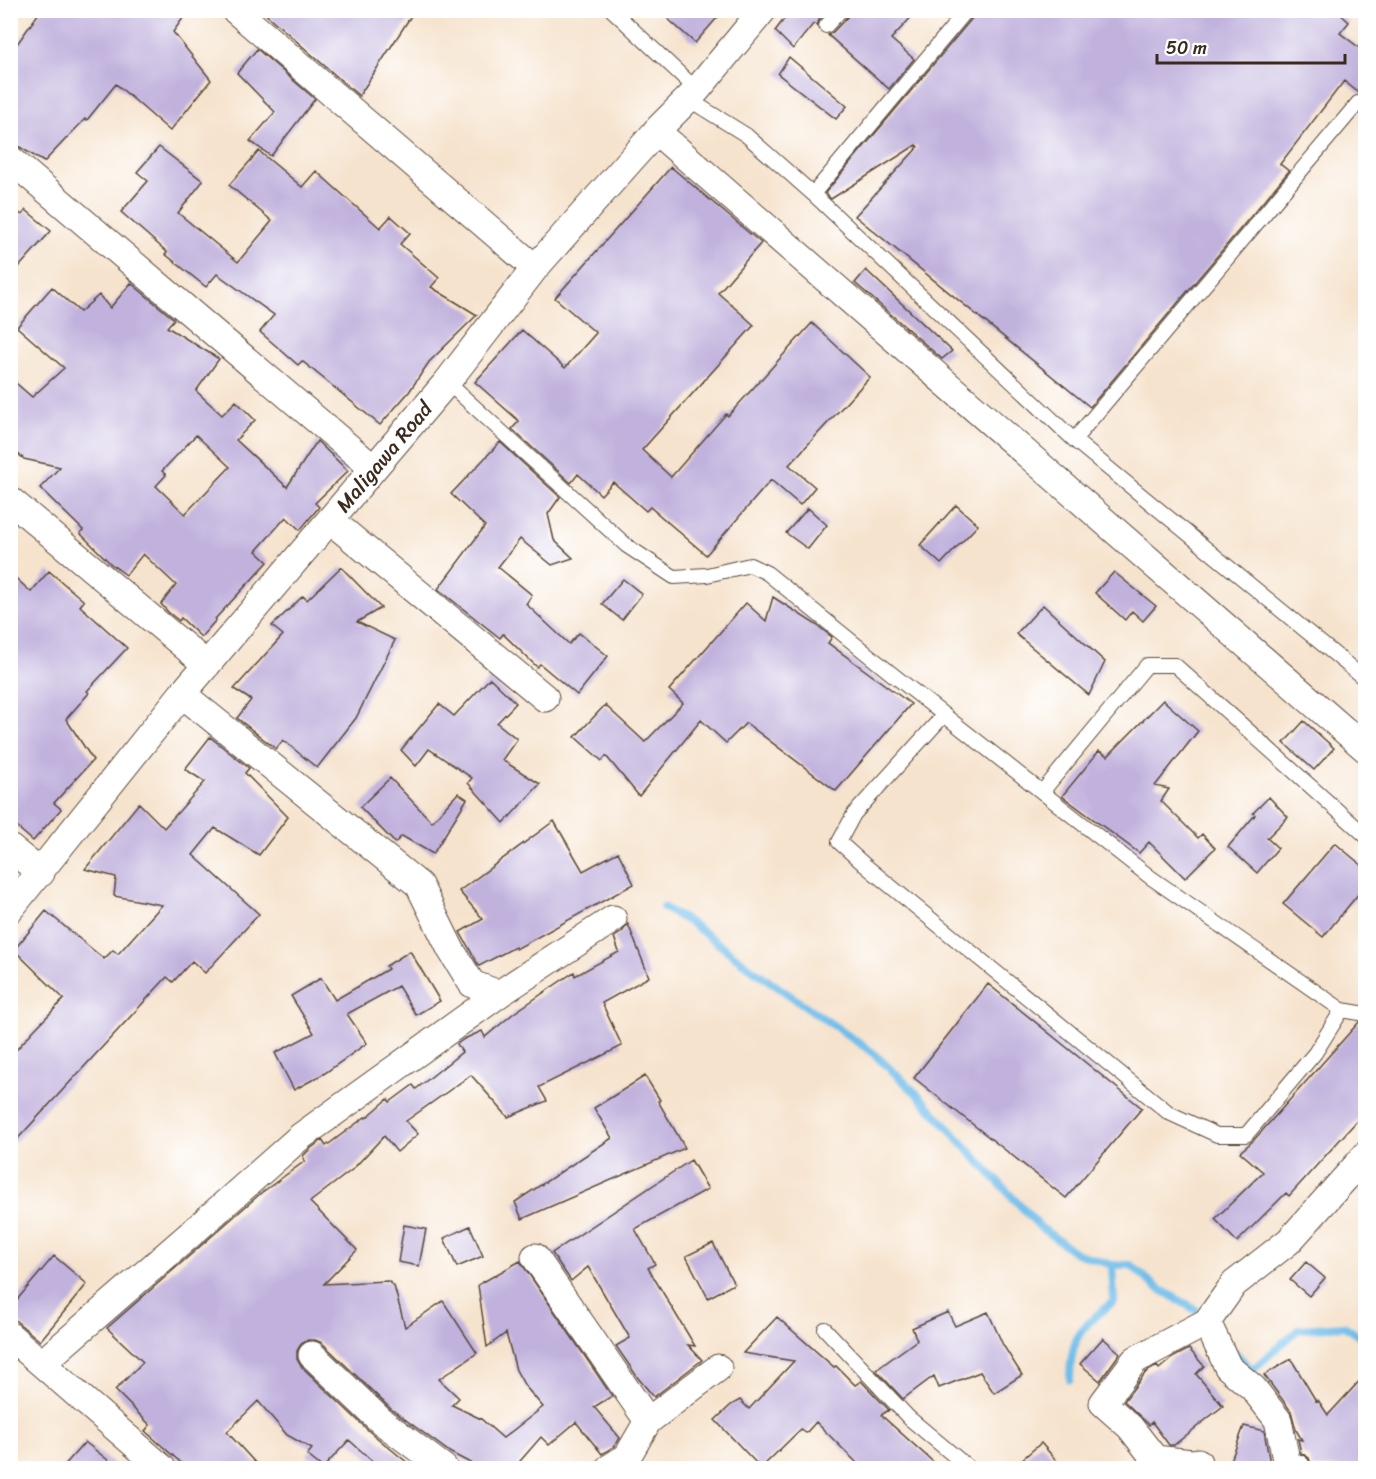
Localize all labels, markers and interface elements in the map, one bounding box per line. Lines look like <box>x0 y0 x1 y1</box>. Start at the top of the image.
scale bar <box>1157 27 1344 65</box>
text: 50 m <box>1166 32 1207 64</box>
street label: Maligawa Road <box>326 391 444 521</box>

